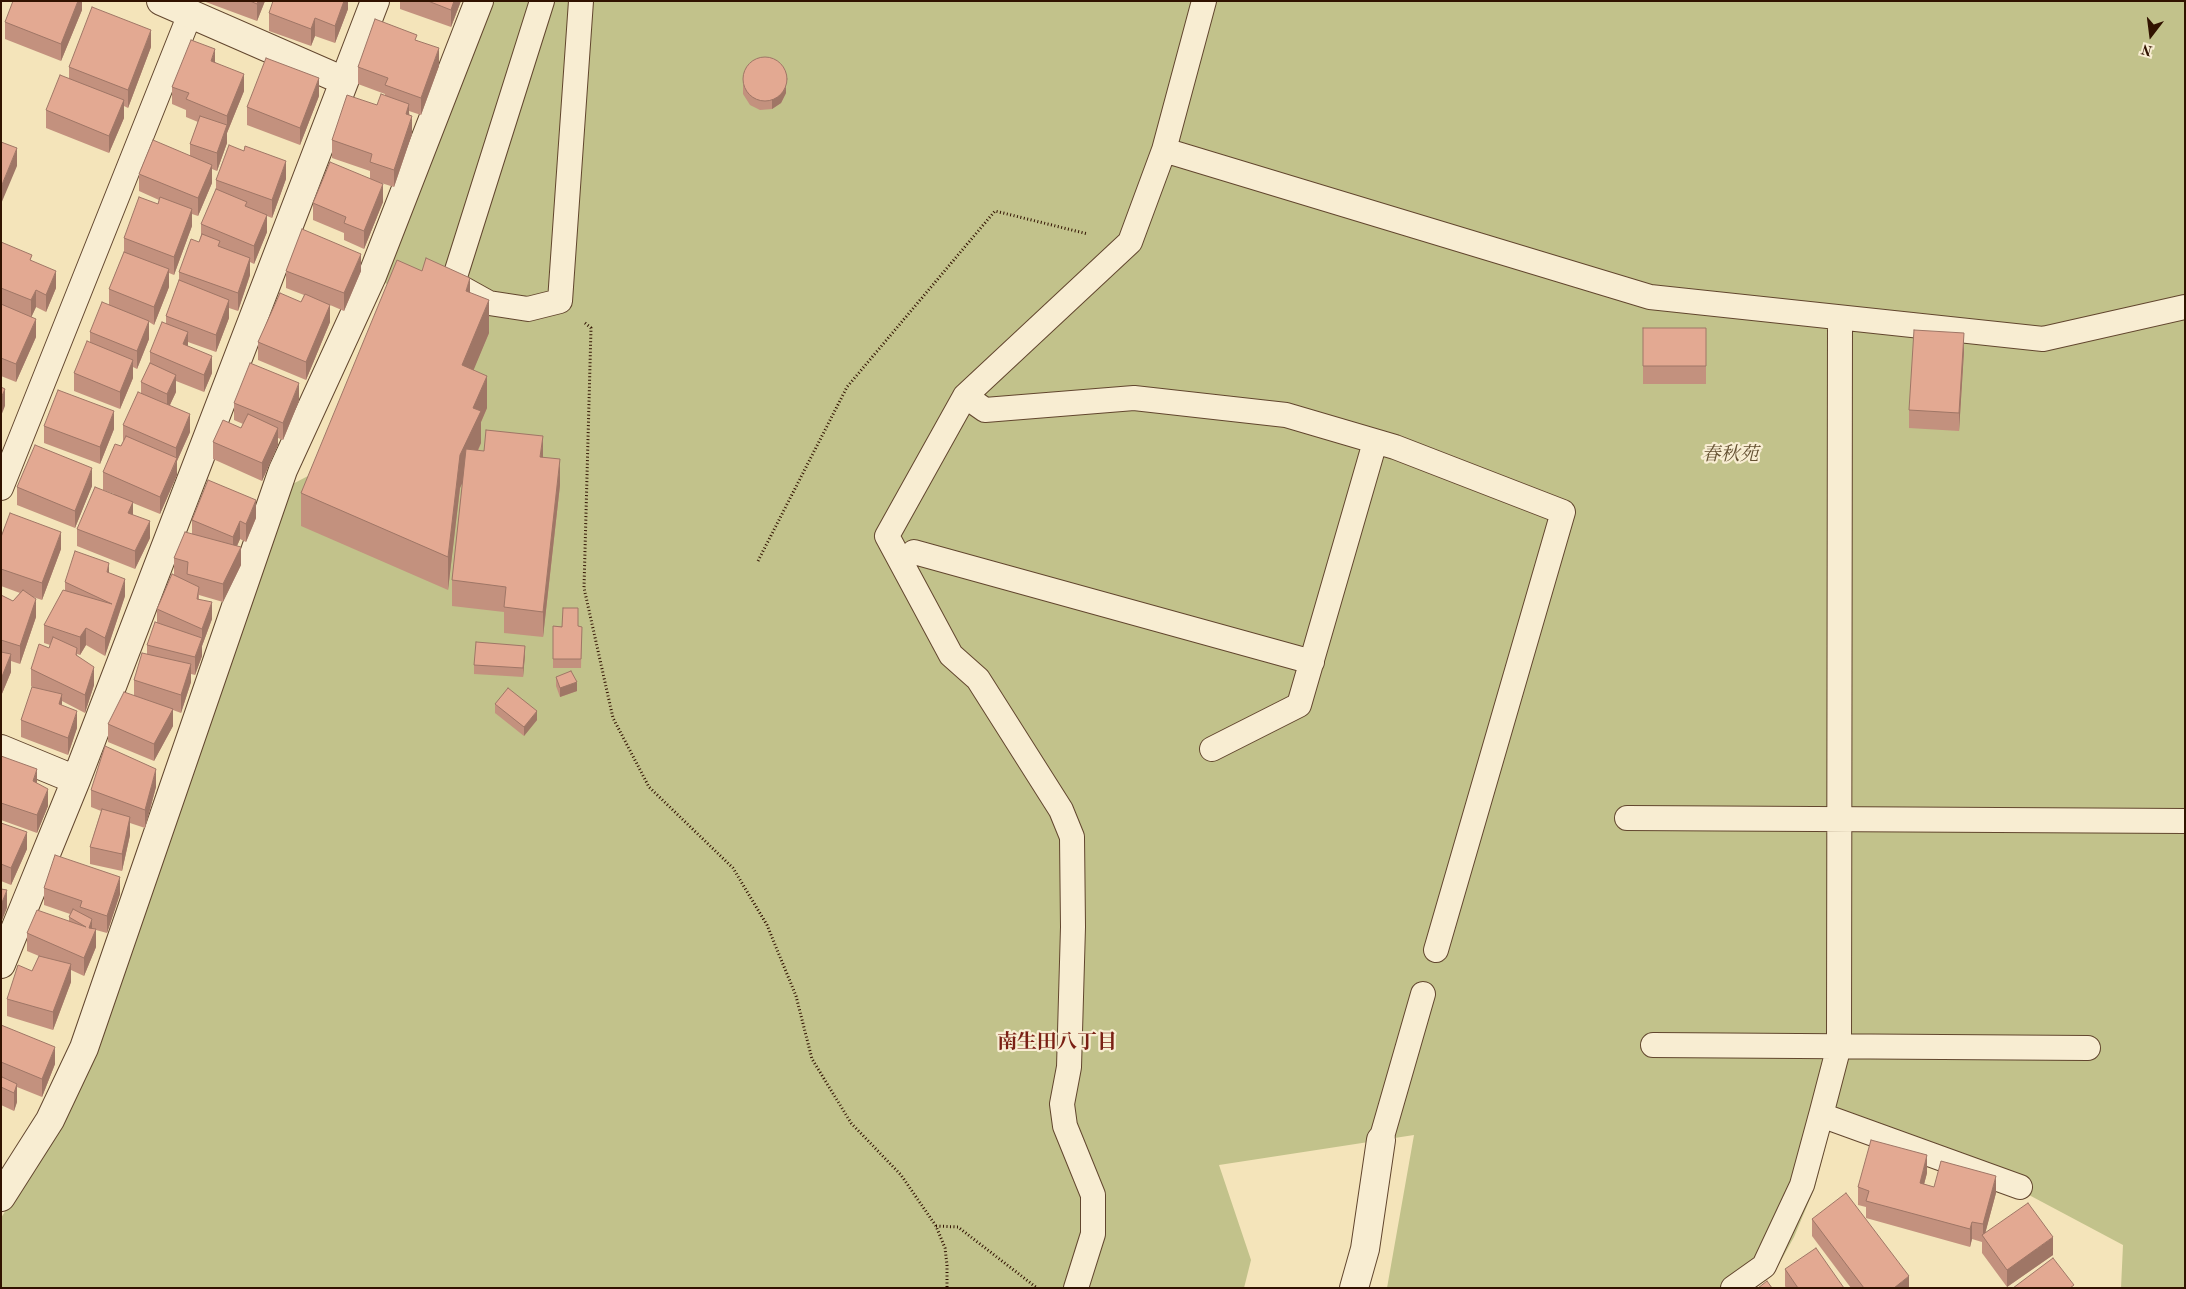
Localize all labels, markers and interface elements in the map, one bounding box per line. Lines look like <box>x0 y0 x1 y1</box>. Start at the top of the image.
north arrow <box>2126 10 2176 60</box>
text: N <box>2140 41 2154 58</box>
park label: 春秋苑 <box>1702 444 1758 466</box>
district label: 南生田八丁目 <box>997 1031 1117 1055</box>

